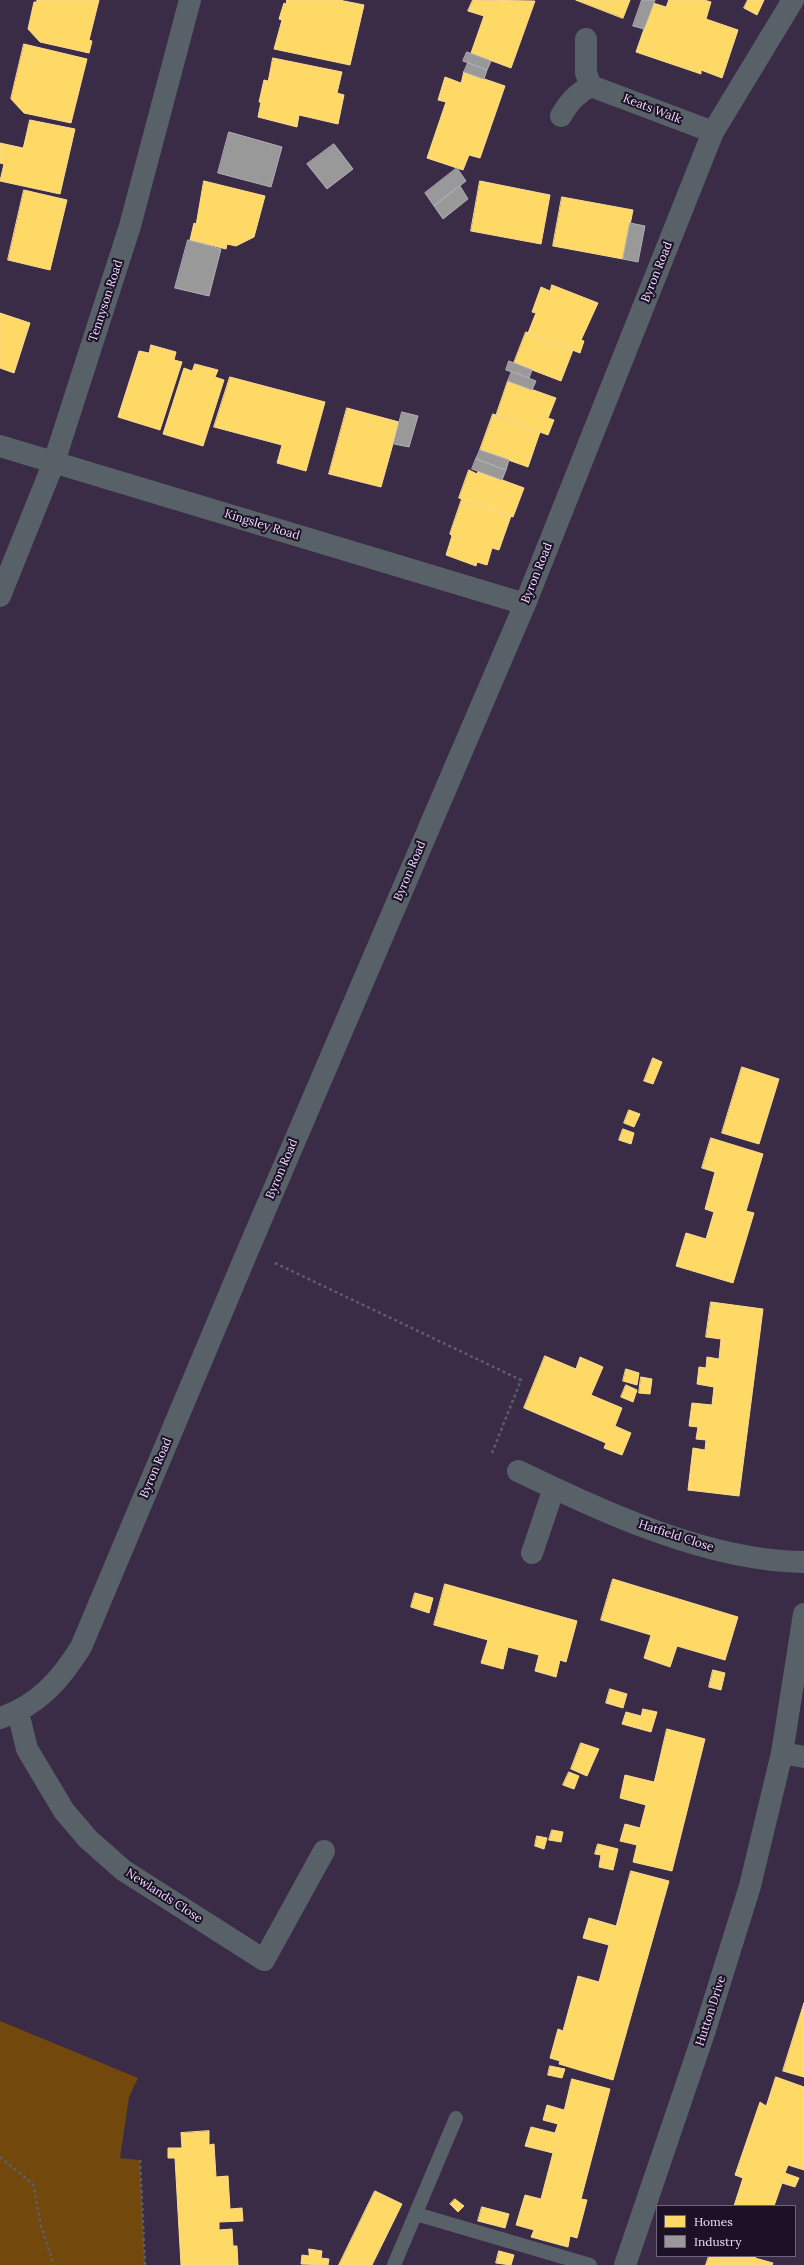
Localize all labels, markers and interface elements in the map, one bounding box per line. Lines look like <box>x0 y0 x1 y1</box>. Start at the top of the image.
street label: Keats Walk <box>621 91 683 127</box>
street label: Byron Road <box>638 240 676 304</box>
street label: Tennyson Road <box>86 258 126 344</box>
street label: Kingsley Road <box>223 507 301 543</box>
street label: Byron Road <box>518 541 556 605</box>
street label: Byron Road <box>391 839 429 903</box>
street label: Byron Road <box>263 1137 301 1201</box>
street label: Byron Road <box>137 1436 175 1500</box>
street label: Hatfield Close <box>637 1517 715 1555</box>
street label: Newlands Close <box>123 1866 205 1926</box>
street label: Hutton Drive <box>693 1974 729 2048</box>
legend <box>656 2205 796 2257</box>
text: Homes <box>694 2214 733 2229</box>
text: Industry <box>694 2234 741 2249</box>

